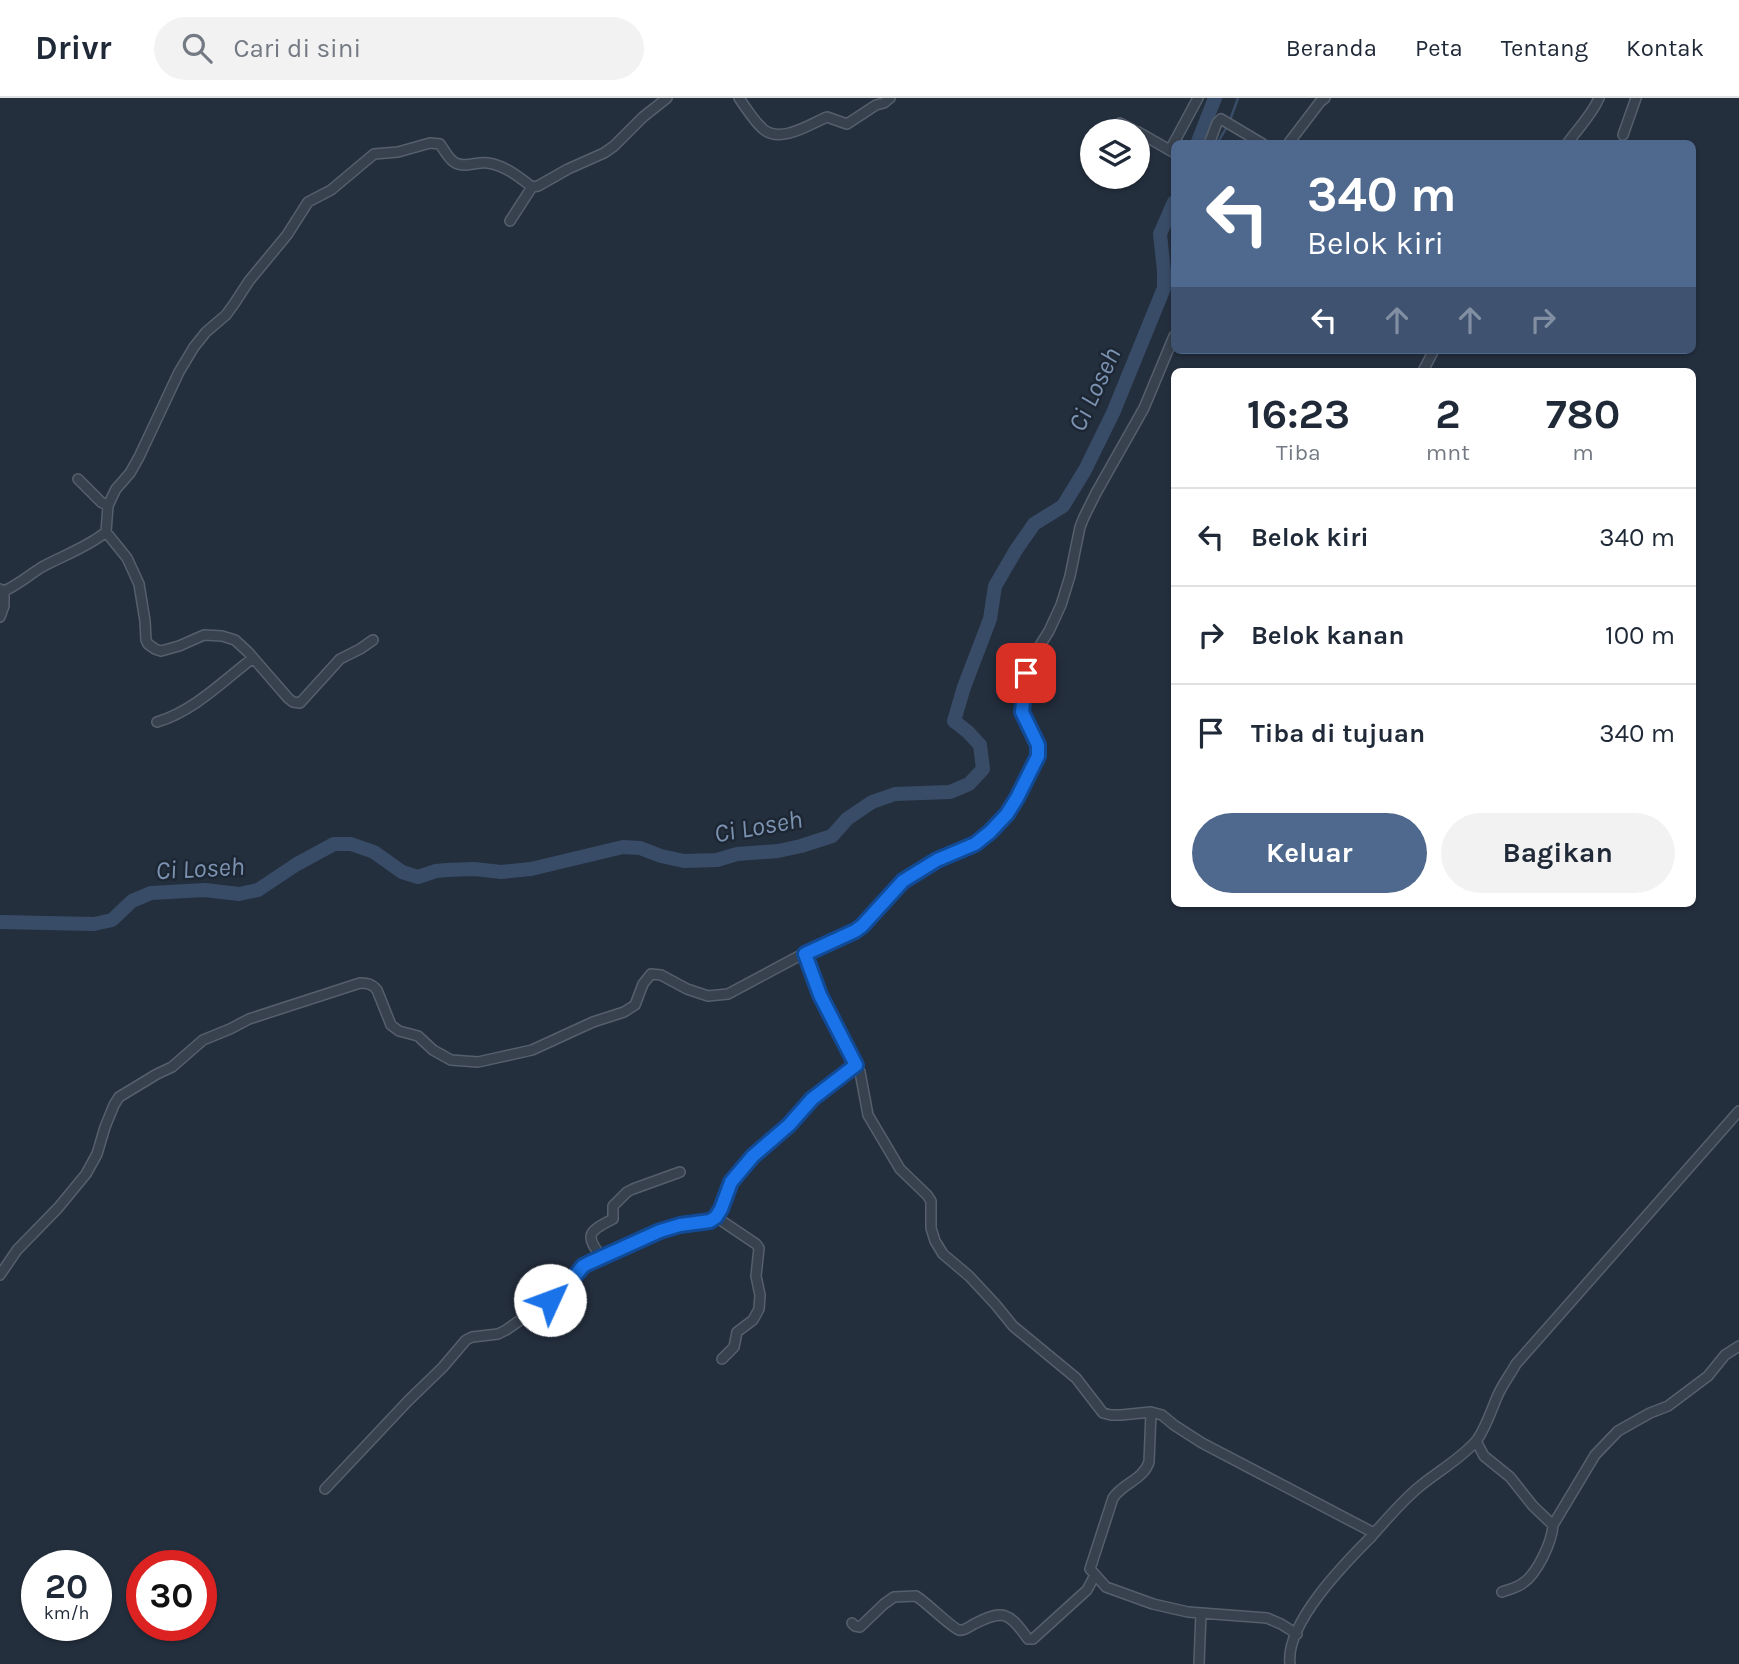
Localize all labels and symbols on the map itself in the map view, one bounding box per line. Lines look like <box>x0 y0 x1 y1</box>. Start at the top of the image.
water label: Ci Loseh <box>1062 342 1127 436</box>
pin <box>996 643 1056 703</box>
water label: Ci Loseh <box>712 803 805 849</box>
water label: Ci Loseh <box>155 851 245 886</box>
position arrow <box>513 1263 587 1337</box>
speed limit sign: 30 <box>126 1550 217 1641</box>

